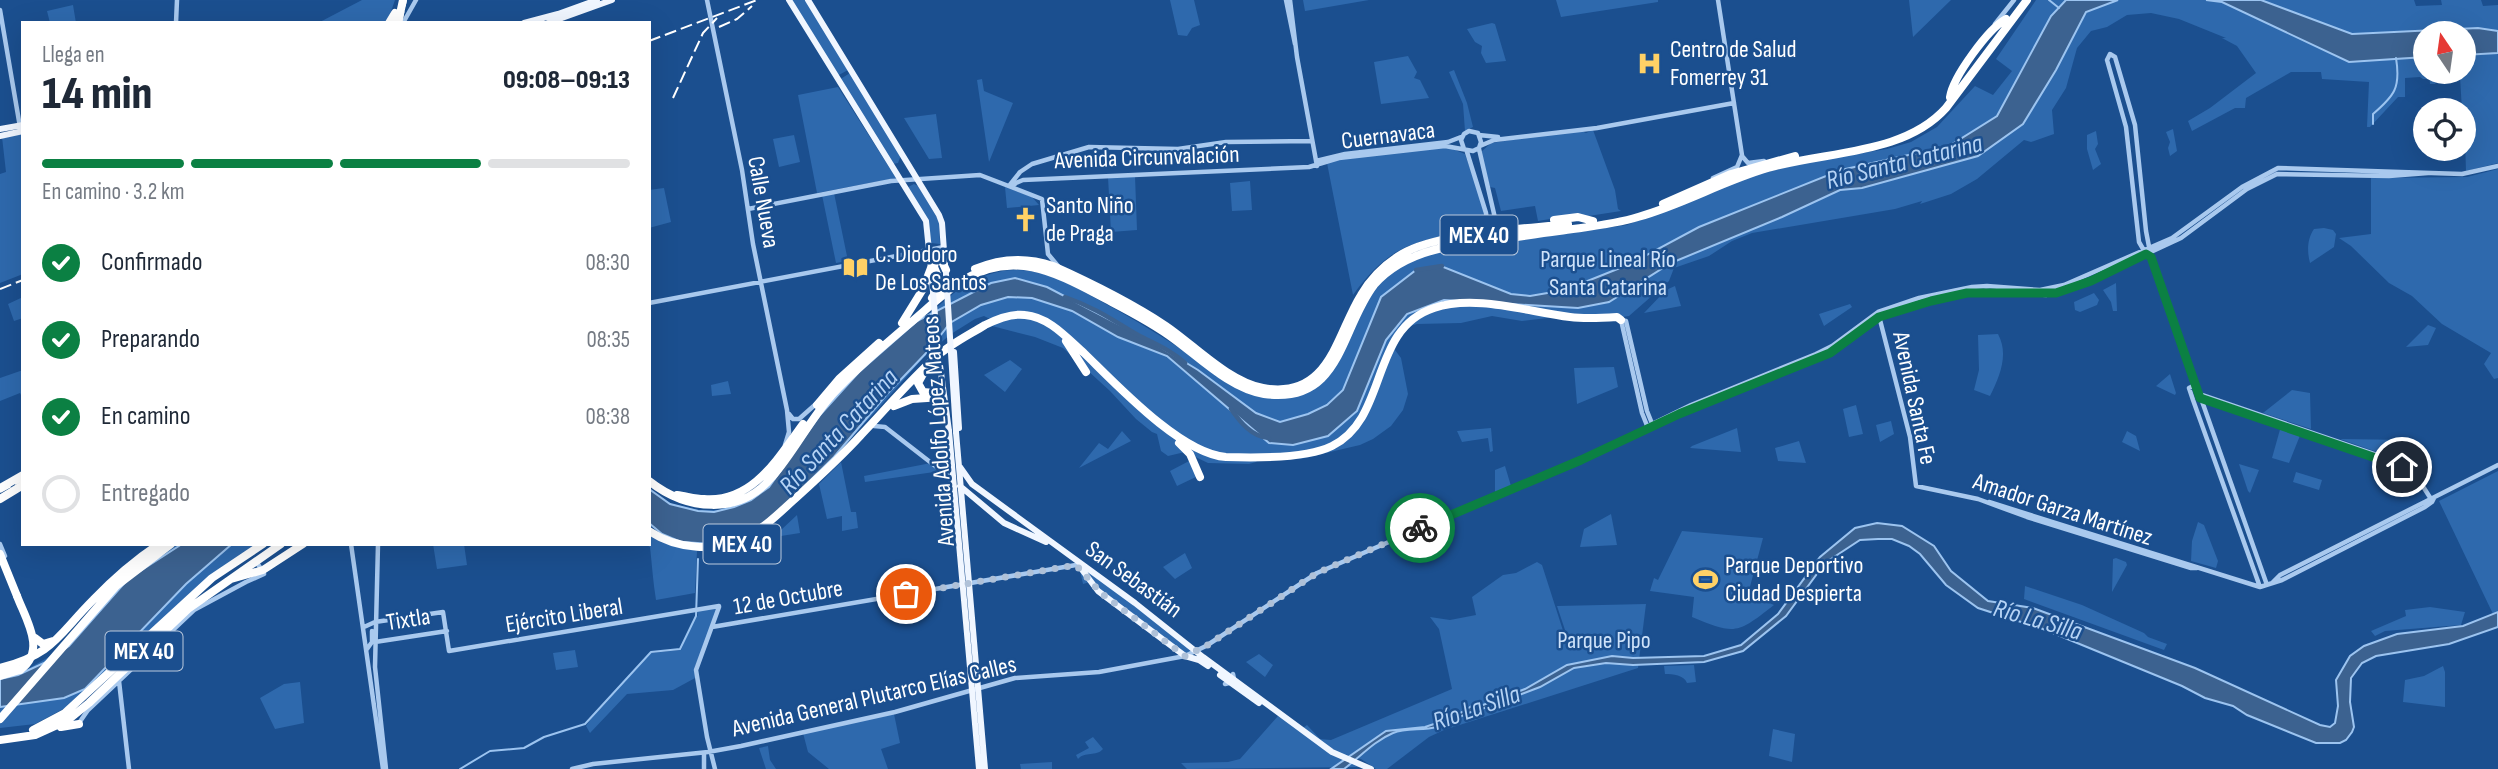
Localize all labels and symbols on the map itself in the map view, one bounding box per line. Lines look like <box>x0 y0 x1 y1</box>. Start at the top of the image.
north arrow <box>2413 21 2476 84</box>
place label: Centro de Salud Fomerrey 31 <box>1670 35 1797 92</box>
hospital icon: Centro de Salud Fomerrey 31 <box>1636 49 1664 77</box>
street label: Cuernavaca <box>1340 115 1437 156</box>
water label: Río Santa Catarina <box>1823 128 1986 197</box>
street label: Avenida Circunvalación <box>1053 140 1240 175</box>
street label: Calle Nueva <box>741 154 786 250</box>
place label: Santo Niño de Praga <box>1046 191 1134 248</box>
church icon: Santo Niño de Praga <box>1012 205 1040 233</box>
road number: MEX 40 <box>1440 216 1518 254</box>
place label: C. Diodoro De Los Santos <box>875 240 987 297</box>
park label: Parque Lineal Río Santa Catarina <box>1540 245 1676 302</box>
library icon: C. Diodoro De Los Santos <box>841 254 869 282</box>
street label: Avenida Adolfo López Mateos <box>916 315 961 548</box>
street label: Avenida Santa Fe <box>1886 328 1943 467</box>
water label: Río Santa Catarina <box>773 363 905 501</box>
pin <box>2372 437 2432 497</box>
street label: Amador Garza Martínez <box>1969 467 2156 552</box>
courier <box>1385 493 1455 563</box>
road number: MEX 40 <box>704 524 780 564</box>
street label: San Sebastián <box>1080 535 1188 624</box>
place label: Parque Deportivo Ciudad Despierta <box>1725 551 1863 608</box>
pin <box>876 564 936 624</box>
sports icon: Parque Deportivo Ciudad Despierta <box>1691 565 1719 593</box>
street label: 12 de Octubre <box>731 574 845 621</box>
street label: Ejército Liberal <box>503 592 625 639</box>
water label: Río La Silla <box>1990 593 2086 648</box>
street label: Tixtla <box>384 602 432 637</box>
park label: Parque Pipo <box>1557 626 1651 655</box>
road number: MEX 40 <box>106 632 182 670</box>
street label: Avenida General Plutarco Elías Calles <box>728 650 1019 744</box>
water label: Río La Silla <box>1429 679 1525 738</box>

